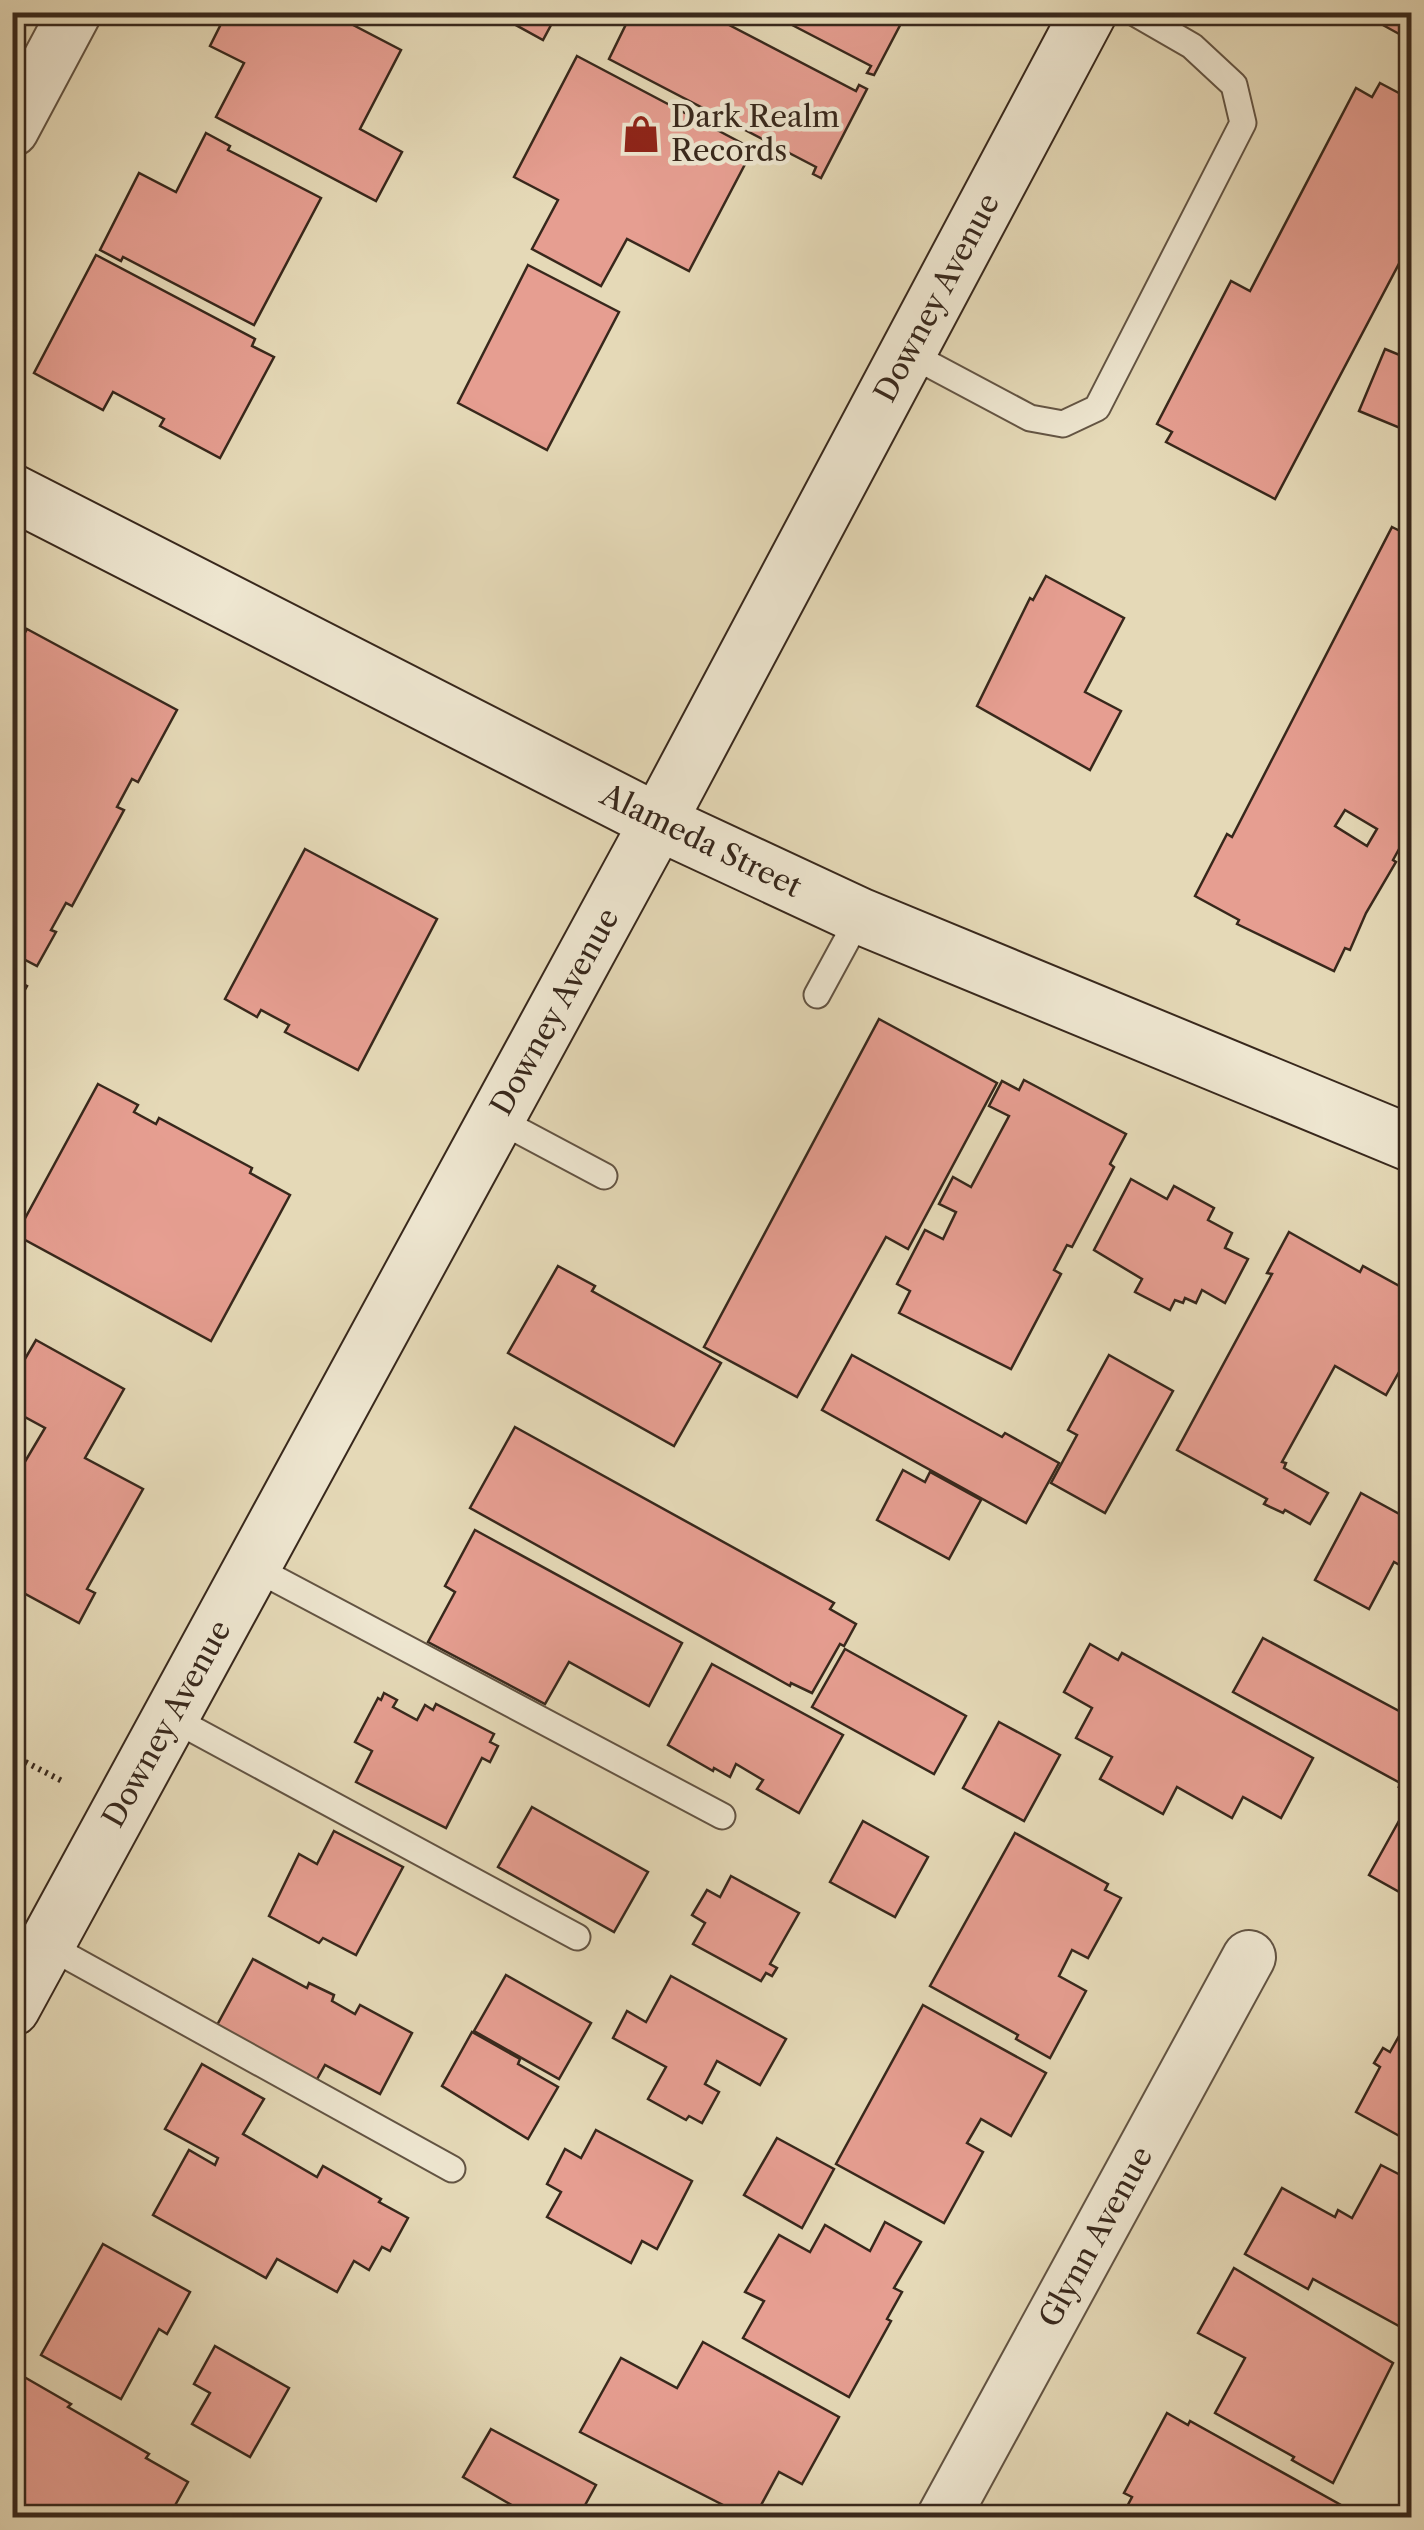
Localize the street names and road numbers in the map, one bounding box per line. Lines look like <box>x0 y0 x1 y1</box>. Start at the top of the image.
street label: Downey Avenue <box>866 187 1007 408</box>
street label: Alameda Street <box>594 776 808 905</box>
street label: Downey Avenue <box>482 902 627 1122</box>
street label: Downey Avenue <box>94 1614 239 1834</box>
street label: Glynn Avenue <box>1031 2140 1160 2333</box>

